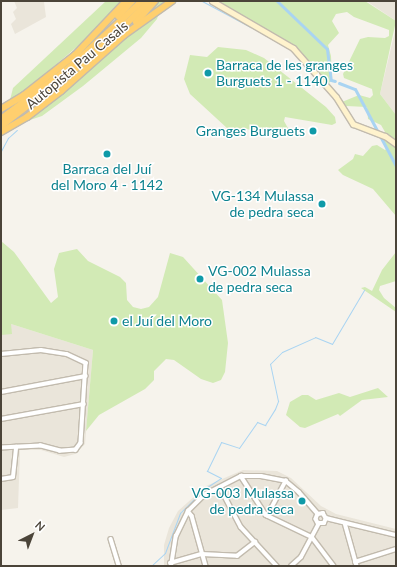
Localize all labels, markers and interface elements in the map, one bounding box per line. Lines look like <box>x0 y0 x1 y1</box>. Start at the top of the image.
street label: Autopista Pau Casals <box>23 17 131 113</box>
place label: Barraca de les granges Burguets 1 - 1140 <box>216 57 353 90</box>
marker: Barraca de les granges Burguets 1 - 1140 <box>203 68 213 78</box>
place label: Granges Burguets <box>196 123 305 139</box>
marker: Granges Burguets <box>308 126 318 136</box>
marker: Barraca del Juí del Moro 4 - 1142 <box>102 149 112 159</box>
place label: Barraca del Juí del Moro 4 - 1142 <box>51 161 163 194</box>
place label: VG-134 Mulassa de pedra seca <box>211 188 314 220</box>
marker: VG-134 Mulassa de pedra seca <box>317 199 327 209</box>
place label: VG-002 Mulassa de pedra seca <box>208 263 311 296</box>
marker: VG-002 Mulassa de pedra seca <box>195 274 205 284</box>
place label: el Juí del Moro <box>122 313 212 329</box>
marker: el Juí del Moro <box>109 316 119 326</box>
place label: VG-003 Mulassa de pedra seca <box>191 485 294 518</box>
marker: VG-003 Mulassa de pedra seca <box>297 496 307 506</box>
north arrow <box>12 515 52 555</box>
text: N <box>33 518 48 533</box>

